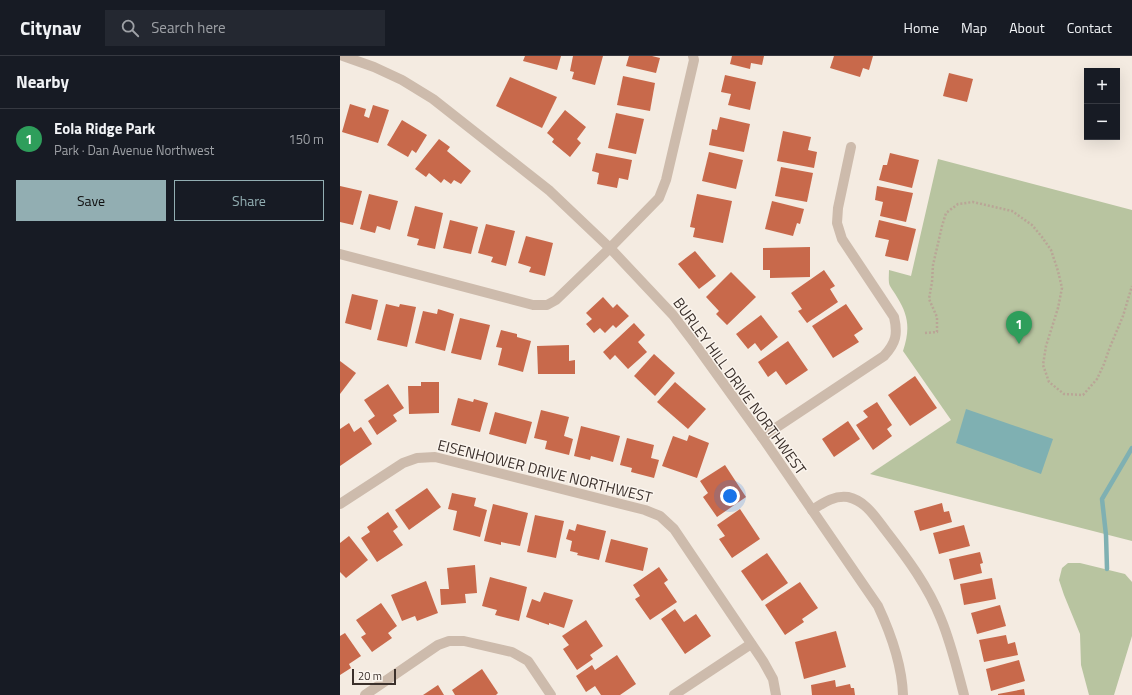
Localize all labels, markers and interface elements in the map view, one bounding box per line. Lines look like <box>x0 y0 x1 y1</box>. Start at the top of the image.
search box <box>105 10 385 46</box>
text: Citynav <box>20 13 81 42</box>
text: Search here <box>151 16 226 39</box>
icon: search <box>119 17 141 39</box>
text: Home <box>904 17 939 38</box>
text: Map <box>961 17 987 38</box>
text: About <box>1009 17 1045 38</box>
text: Contact <box>1067 17 1112 38</box>
map controls <box>1084 68 1120 140</box>
button: + <box>1084 68 1120 104</box>
text: Nearby <box>16 69 69 95</box>
button: − <box>1084 104 1120 140</box>
text: Eola Ridge Park <box>54 117 155 140</box>
text: 1 <box>25 129 33 149</box>
text: 150 m <box>288 129 324 149</box>
text: Park · Dan Avenue Northwest <box>54 140 214 160</box>
button: Save <box>16 180 166 221</box>
button: Share <box>174 180 324 221</box>
street label: BURLEY HILL DRIVE NORTHWEST <box>668 293 812 479</box>
pin: 1 <box>1006 311 1032 344</box>
street label: EISENHOWER DRIVE NORTHWEST <box>435 433 655 509</box>
your location <box>720 486 740 506</box>
scale bar <box>352 667 396 686</box>
text: 20 m <box>358 668 382 684</box>

